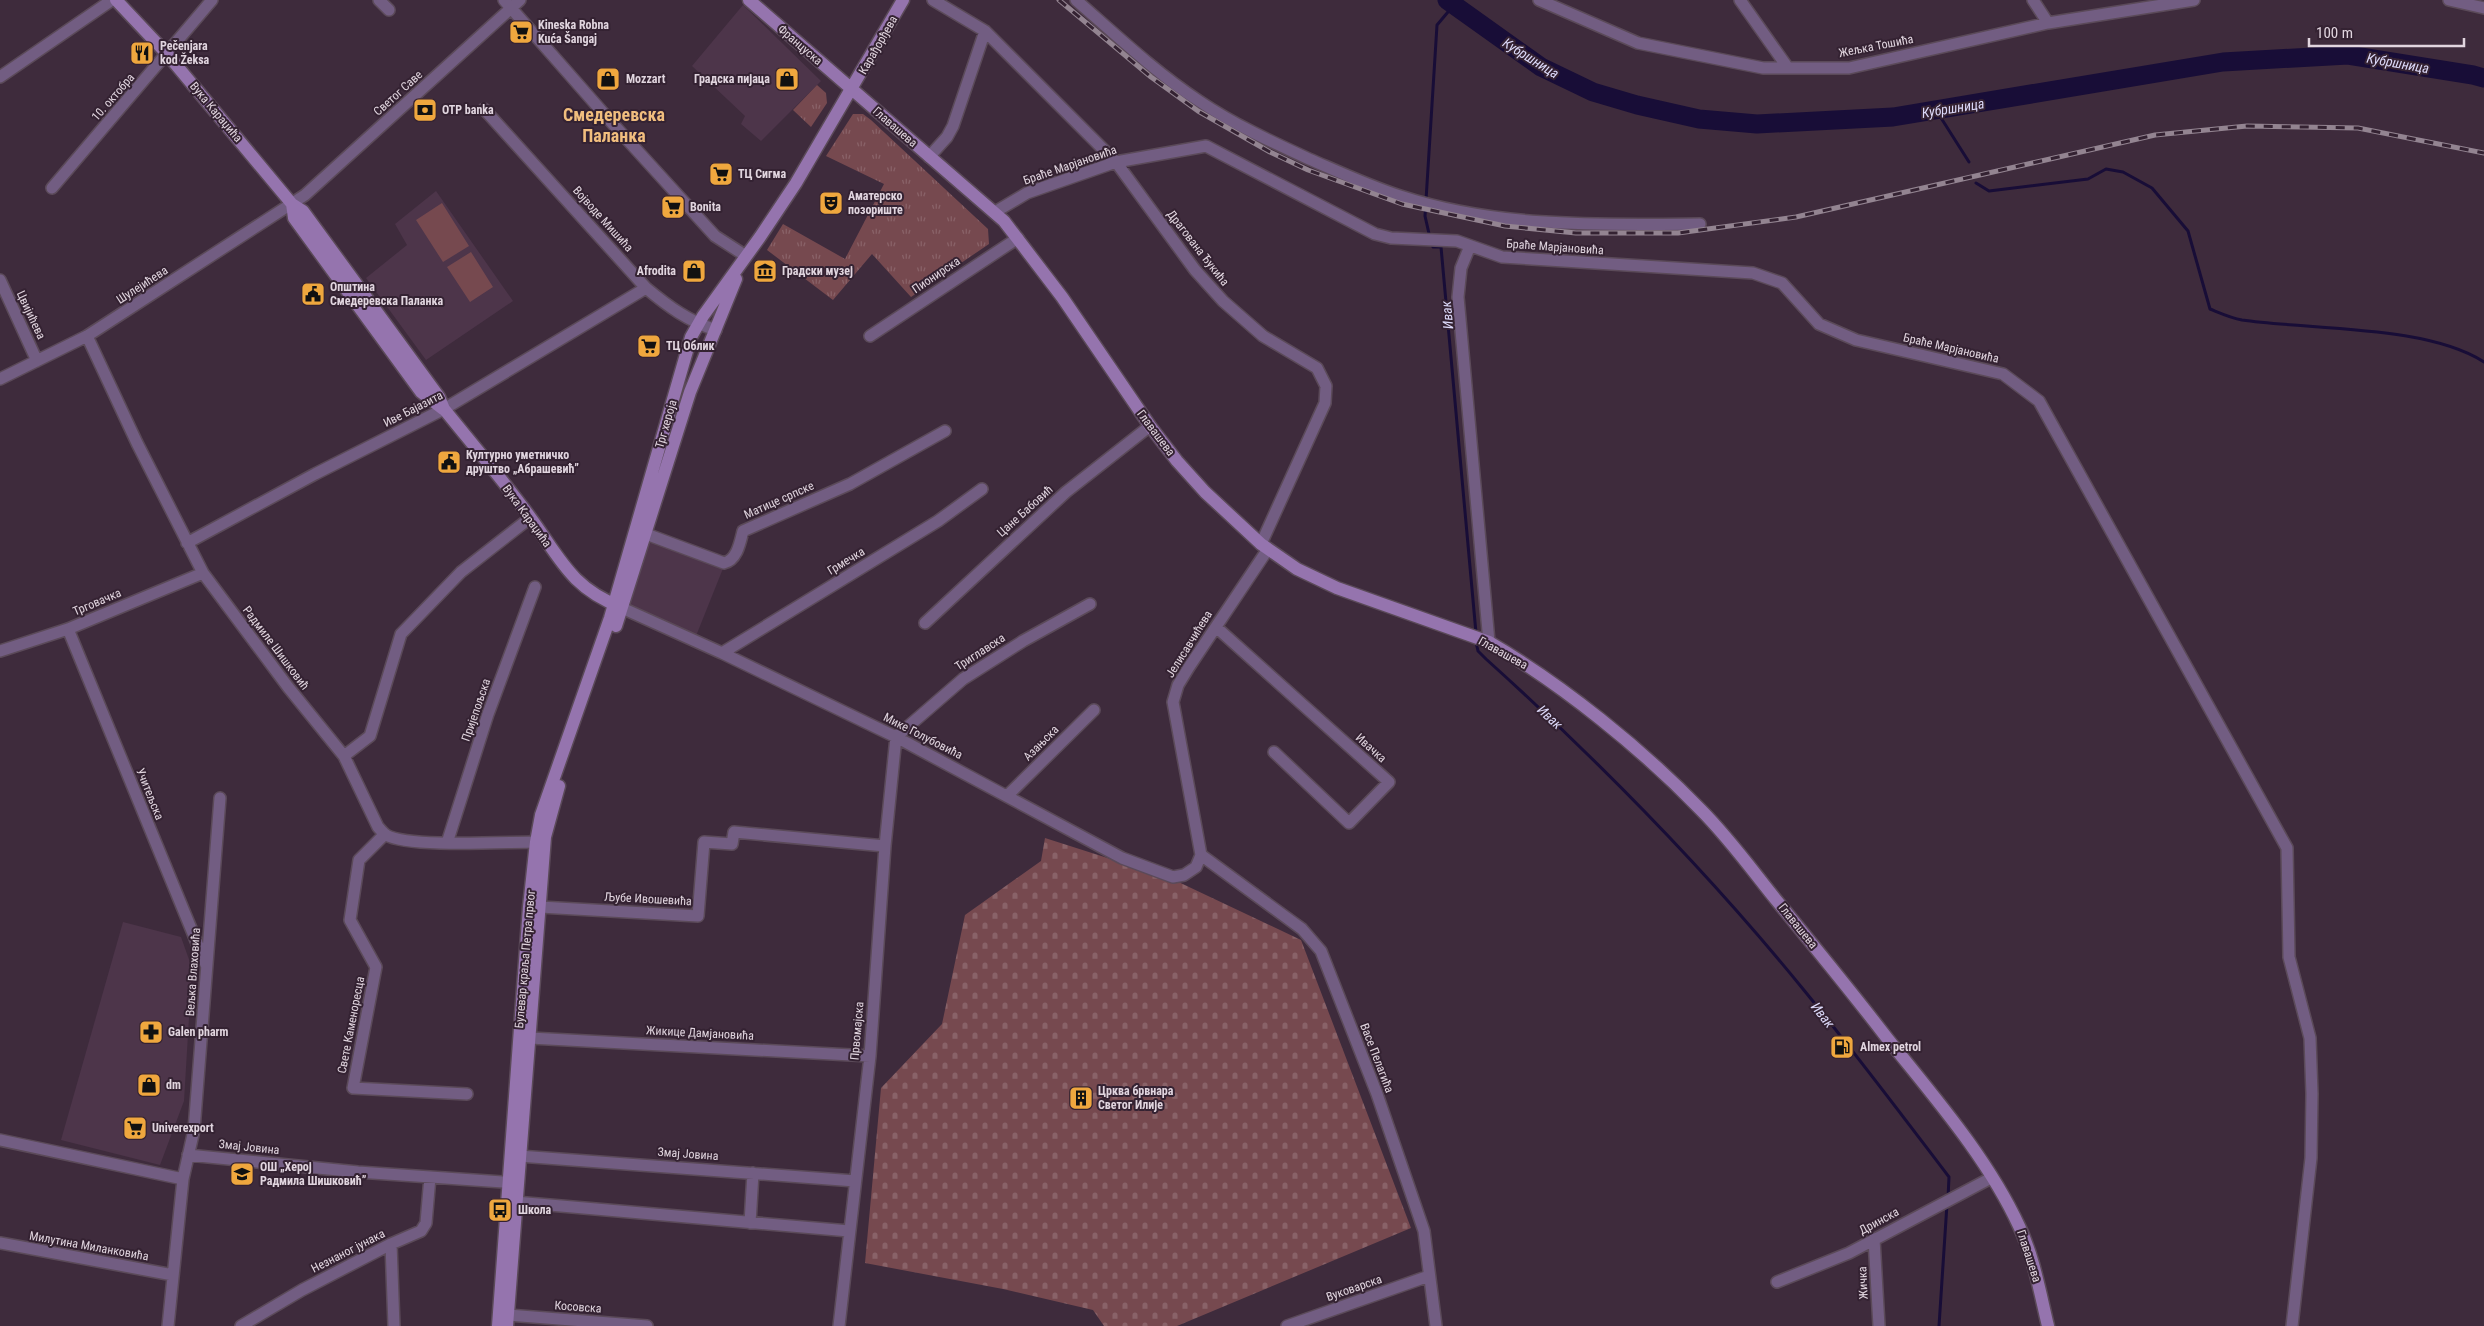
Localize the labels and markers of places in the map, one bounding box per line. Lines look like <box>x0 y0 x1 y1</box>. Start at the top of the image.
place label: Kineska Robna Kuća Šangaj <box>538 18 609 46</box>
supermarket icon: Kineska Robna Kuća Šangaj <box>508 19 534 45</box>
place label: Pečenjara kod Žeksa <box>160 39 210 67</box>
restaurant icon: Pečenjara kod Žeksa <box>129 40 155 66</box>
shop icon: Mozzart <box>595 66 621 92</box>
shop icon: Градска пијаца <box>774 66 800 92</box>
place label: Mozzart <box>626 72 666 86</box>
place label: Градска пијаца <box>694 72 770 86</box>
bank icon: OTP banka <box>412 97 438 123</box>
place label: OTP banka <box>442 103 494 117</box>
supermarket icon: ТЦ Сигма <box>708 161 734 187</box>
place label: ТЦ Сигма <box>738 167 787 181</box>
place label: Аматерско позориште <box>848 189 903 217</box>
theatre icon: Аматерско позориште <box>818 190 844 216</box>
supermarket icon: Bonita <box>660 194 686 220</box>
place label: Bonita <box>690 200 721 214</box>
shop icon: Afrodita <box>681 258 707 284</box>
museum icon: Градски музеј <box>752 258 778 284</box>
place label: Afrodita <box>637 264 676 278</box>
place label: Градски музеј <box>782 264 853 278</box>
place label: Општина Смедеревска Паланка <box>330 280 443 308</box>
public building icon: Општина Смедеревска Паланка <box>300 281 326 307</box>
supermarket icon: ТЦ Облик <box>636 333 662 359</box>
place label: ТЦ Облик <box>666 339 715 353</box>
place label: Културно уметничко друштво „Абрашевић” <box>466 448 579 476</box>
public building icon: Културно уметничко друштво „Абрашевић” <box>436 449 462 475</box>
pharmacy icon: Galen pharm <box>138 1019 164 1045</box>
place label: Galen pharm <box>168 1025 229 1039</box>
fuel station icon: Almex petrol <box>1829 1034 1855 1060</box>
place label: Almex petrol <box>1860 1040 1921 1054</box>
shop icon: dm <box>136 1072 162 1098</box>
place label: dm <box>166 1078 181 1092</box>
place label: Црква брвнара Светог Илије <box>1098 1084 1174 1112</box>
building icon: Црква брвнара Светог Илије <box>1068 1085 1094 1111</box>
supermarket icon: Univerexport <box>122 1115 148 1141</box>
place label: Univerexport <box>152 1121 214 1135</box>
place label: ОШ „Херој Радмила Шишковић” <box>260 1160 367 1188</box>
school or university icon: ОШ „Херој Радмила Шишковић” <box>229 1161 255 1187</box>
bus stop icon: Школа <box>487 1197 513 1223</box>
place label: Школа <box>518 1203 552 1217</box>

